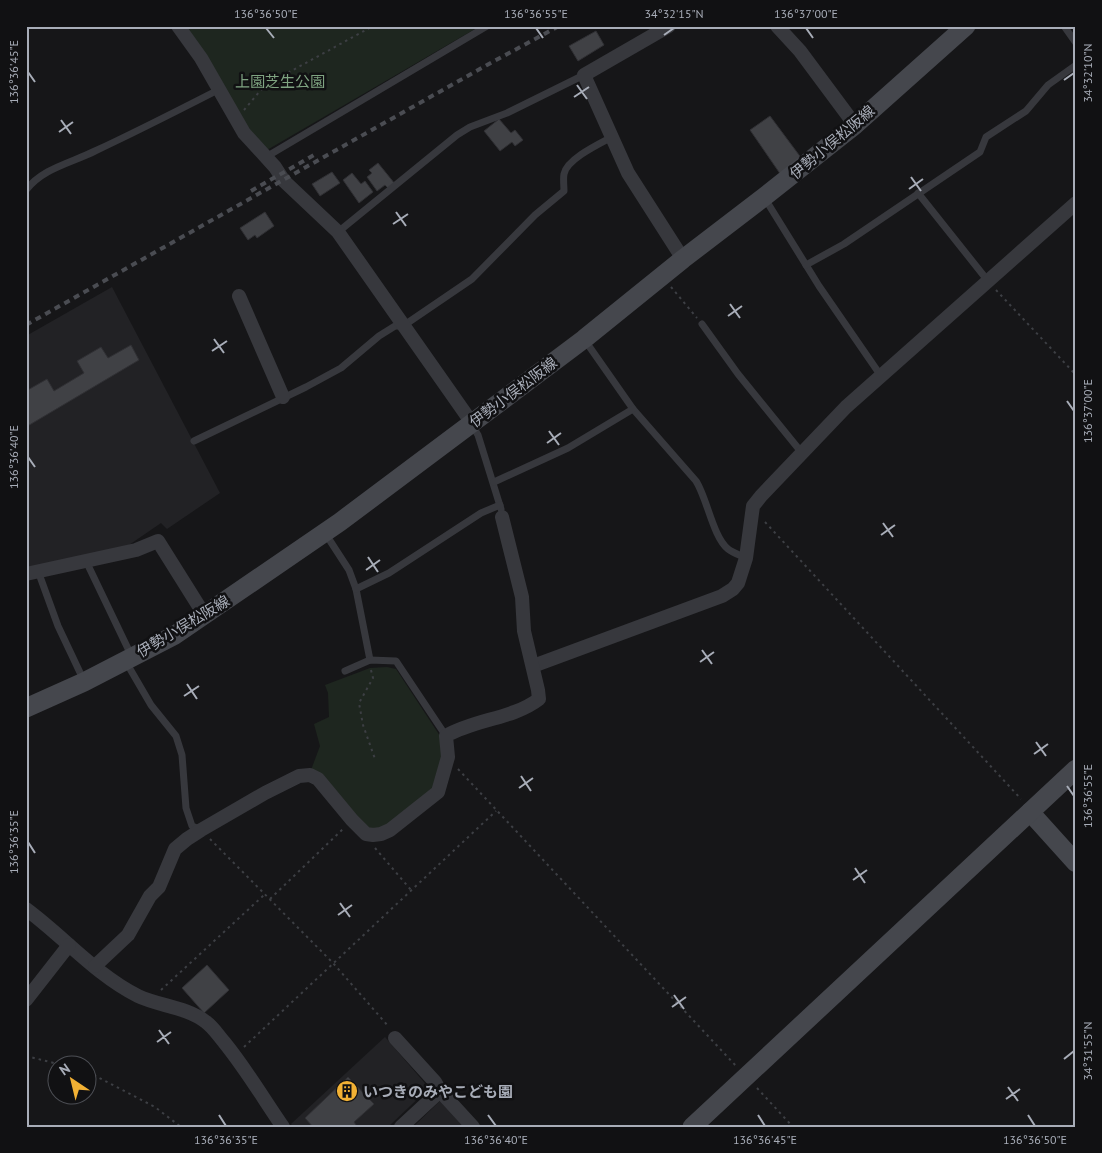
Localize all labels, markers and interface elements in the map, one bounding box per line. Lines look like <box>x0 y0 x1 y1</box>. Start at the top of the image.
text: 136°36'50"E <box>234 6 298 21</box>
text: 136°36'55"E <box>504 6 568 21</box>
text: 34°32'15"N <box>644 6 704 21</box>
text: 136°37'00"E <box>774 6 838 21</box>
text: 136°36'45"E <box>6 40 21 104</box>
text: 34°32'10"N <box>1080 43 1095 103</box>
park label: 上園芝生公園 <box>235 72 325 91</box>
street label: 伊勢小俣松阪線 <box>786 101 878 183</box>
street label: 伊勢小俣松阪線 <box>465 353 561 431</box>
text: 136°37'00"E <box>1080 379 1095 443</box>
text: 136°36'40"E <box>6 425 21 489</box>
street label: 伊勢小俣松阪線 <box>133 591 233 661</box>
text: 136°36'55"E <box>1080 764 1095 828</box>
text: 136°36'35"E <box>6 810 21 874</box>
text: 34°31'55"N <box>1080 1021 1095 1081</box>
north arrow <box>48 1056 98 1106</box>
text: N <box>56 1059 73 1079</box>
building icon: いつきのみやこども園 <box>335 1079 359 1103</box>
place label: いつきのみやこども園 <box>363 1082 513 1101</box>
text: 136°36'35"E <box>194 1132 258 1147</box>
text: 136°36'40"E <box>464 1132 528 1147</box>
text: 136°36'45"E <box>733 1132 797 1147</box>
text: 136°36'50"E <box>1003 1132 1067 1147</box>

